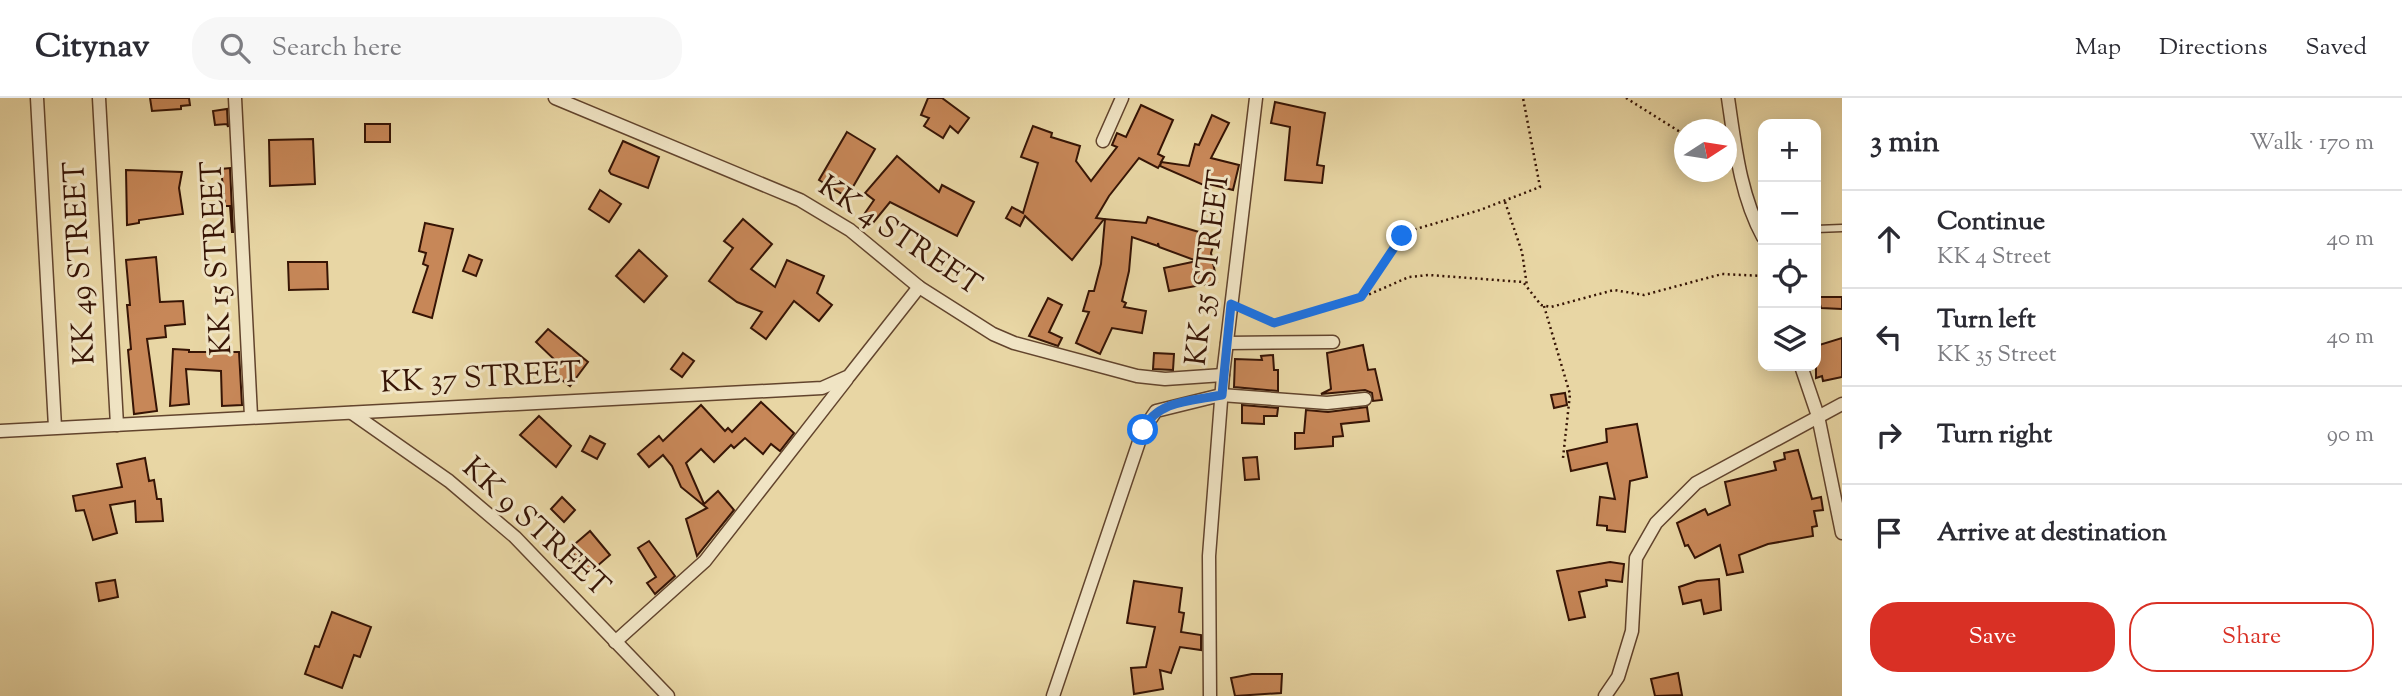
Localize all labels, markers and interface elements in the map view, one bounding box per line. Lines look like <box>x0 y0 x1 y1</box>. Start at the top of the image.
search box <box>192 17 682 80</box>
text: Citynav <box>35 24 150 72</box>
icon: search <box>216 29 254 67</box>
text: Search here <box>272 30 402 67</box>
text: Map <box>2075 31 2121 65</box>
text: Directions <box>2159 31 2267 65</box>
text: Saved <box>2305 31 2367 65</box>
north arrow <box>1674 119 1737 182</box>
map controls <box>1758 119 1821 371</box>
button: + <box>1758 119 1821 182</box>
text: 3 min <box>1870 122 1940 165</box>
text: Walk · 170 m <box>2249 127 2374 160</box>
street label: KK 49 STREET <box>54 160 108 366</box>
street label: KK 15 STREET <box>191 160 245 356</box>
street label: KK 4 STREET <box>809 166 989 308</box>
street label: KK 35 STREET <box>1176 168 1242 368</box>
button: − <box>1758 182 1821 245</box>
text: Continue <box>1937 204 2045 241</box>
route end <box>1386 220 1417 251</box>
icon: ahead <box>1870 220 1908 258</box>
text: 40 m <box>2327 223 2374 256</box>
text: KK 4 Street <box>1937 241 2051 274</box>
button: locate <box>1758 245 1821 308</box>
text: Turn left <box>1937 302 2036 339</box>
button: layers <box>1758 308 1821 371</box>
icon: left <box>1870 318 1908 356</box>
text: 40 m <box>2327 321 2374 354</box>
text: KK 35 Street <box>1937 339 2057 372</box>
street label: KK 37 STREET <box>379 352 583 406</box>
route start <box>1127 414 1158 445</box>
icon: right <box>1870 416 1908 454</box>
text: Turn right <box>1937 417 2052 454</box>
text: 90 m <box>2327 419 2374 452</box>
street label: KK 9 STREET <box>451 448 619 608</box>
icon: arrive <box>1870 514 1908 552</box>
text: Arrive at destination <box>1937 515 2167 552</box>
button: Save <box>1870 602 2115 672</box>
button: Share <box>2129 602 2374 672</box>

